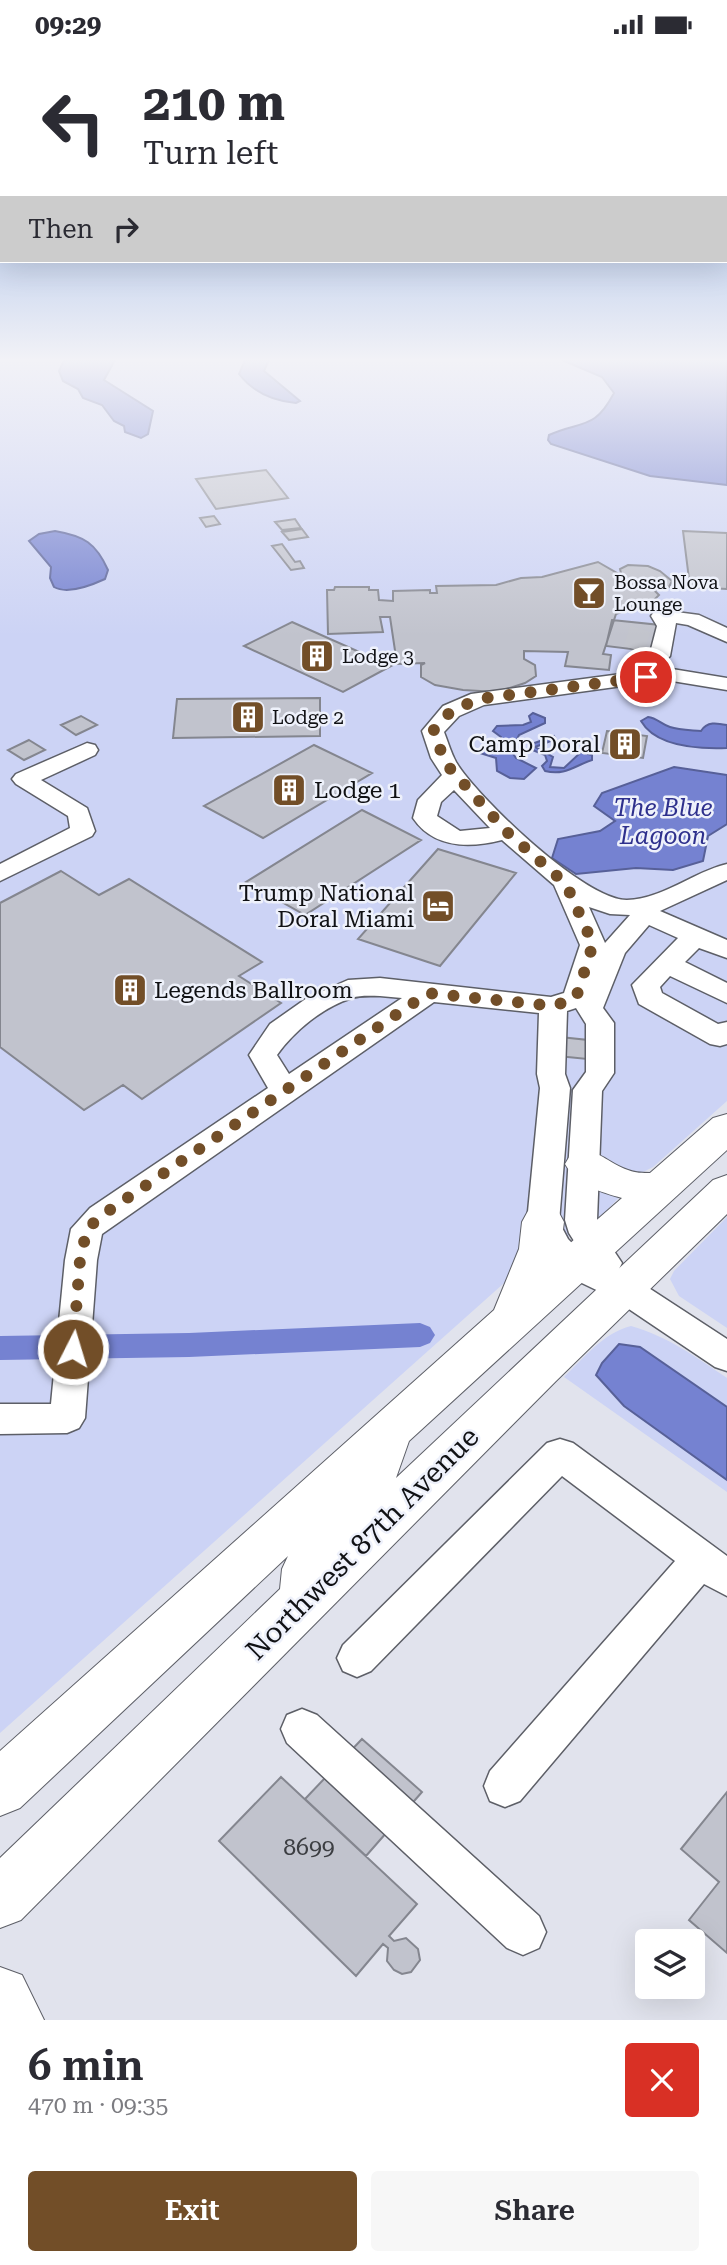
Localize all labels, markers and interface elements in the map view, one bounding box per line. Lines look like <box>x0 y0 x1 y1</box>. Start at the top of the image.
text: 09:29 <box>35 10 101 40</box>
text: 210 m <box>143 75 285 132</box>
icon: left <box>28 77 119 168</box>
text: Turn left <box>143 134 278 172</box>
icon: right <box>107 210 145 248</box>
text: Then <box>28 214 93 244</box>
place label: Bossa Nova Lounge <box>614 571 719 616</box>
bar icon: Bossa Nova Lounge <box>570 574 608 612</box>
building icon: Lodge 3 <box>298 637 336 675</box>
place label: Lodge 3 <box>342 645 414 668</box>
pin <box>616 647 676 707</box>
icon: arrive <box>627 658 665 696</box>
building icon: Lodge 2 <box>229 698 267 736</box>
place label: Lodge 2 <box>272 706 344 729</box>
building icon: Camp Doral <box>606 725 644 763</box>
place label: Camp Doral <box>468 731 600 758</box>
building icon: Lodge 1 <box>270 771 308 809</box>
place label: Lodge 1 <box>314 777 401 804</box>
water label: The Blue Lagoon <box>613 794 713 850</box>
place label: Trump National Doral Miami <box>238 880 414 933</box>
hotel icon: Trump National Doral Miami <box>419 887 457 925</box>
building icon: Legends Ballroom <box>111 971 149 1009</box>
place label: Legends Ballroom <box>154 977 353 1004</box>
position arrow <box>36 1312 110 1386</box>
street label: Northwest 87th Avenue <box>239 1420 486 1667</box>
house number: 8699 <box>283 1834 335 1861</box>
map controls <box>635 1929 705 1999</box>
button: layers <box>635 1929 705 1999</box>
text: 6 min <box>28 2041 144 2090</box>
button: close <box>625 2043 699 2117</box>
text: 470 m · 09:35 <box>28 2092 168 2119</box>
button: Exit <box>28 2171 357 2251</box>
button: Share <box>371 2171 699 2251</box>

